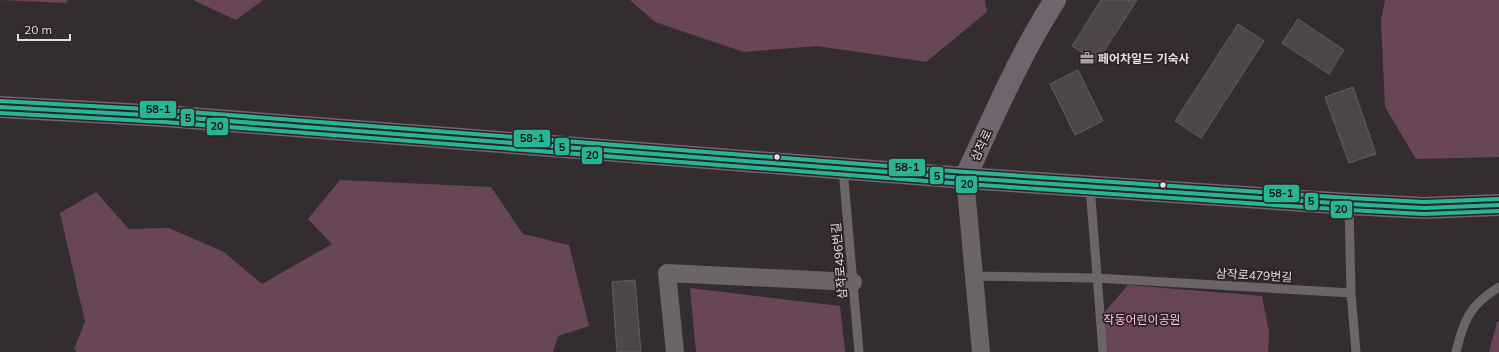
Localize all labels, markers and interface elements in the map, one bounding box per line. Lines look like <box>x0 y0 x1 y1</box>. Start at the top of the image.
scale bar <box>18 16 70 42</box>
text: 20 m <box>24 22 52 37</box>
office icon: 페어차일드 기숙사 <box>1079 50 1095 66</box>
place label: 페어차일드 기숙사 <box>1098 51 1190 66</box>
line badge: 58-1 <box>139 100 177 119</box>
text: 58-1 <box>146 102 171 116</box>
line badge: 5 <box>180 108 195 127</box>
text: 5 <box>185 111 192 125</box>
line badge: 20 <box>206 117 229 136</box>
text: 20 <box>210 119 224 133</box>
street label: 삼작로 <box>967 127 995 163</box>
line badge: 58-1 <box>513 129 551 148</box>
text: 58-1 <box>520 131 545 145</box>
line badge: 5 <box>554 137 570 156</box>
text: 5 <box>559 140 566 154</box>
line badge: 20 <box>581 146 603 165</box>
text: 20 <box>585 148 599 162</box>
unlabelled marker <box>772 152 782 162</box>
line badge: 58-1 <box>888 158 926 177</box>
text: 58-1 <box>895 160 920 174</box>
line badge: 5 <box>929 166 944 185</box>
text: 5 <box>934 169 941 183</box>
line badge: 20 <box>955 175 978 194</box>
text: 20 <box>960 177 974 191</box>
unlabelled marker <box>1158 180 1168 190</box>
line badge: 58-1 <box>1263 184 1300 203</box>
text: 58-1 <box>1269 186 1294 200</box>
line badge: 5 <box>1304 192 1319 211</box>
text: 5 <box>1308 194 1315 208</box>
line badge: 20 <box>1330 200 1353 219</box>
text: 20 <box>1334 202 1348 216</box>
street label: 삼작로496번길 <box>828 222 850 300</box>
street label: 삼작로479번길 <box>1215 266 1293 284</box>
park label: 작동어린이공원 <box>1103 312 1181 327</box>

